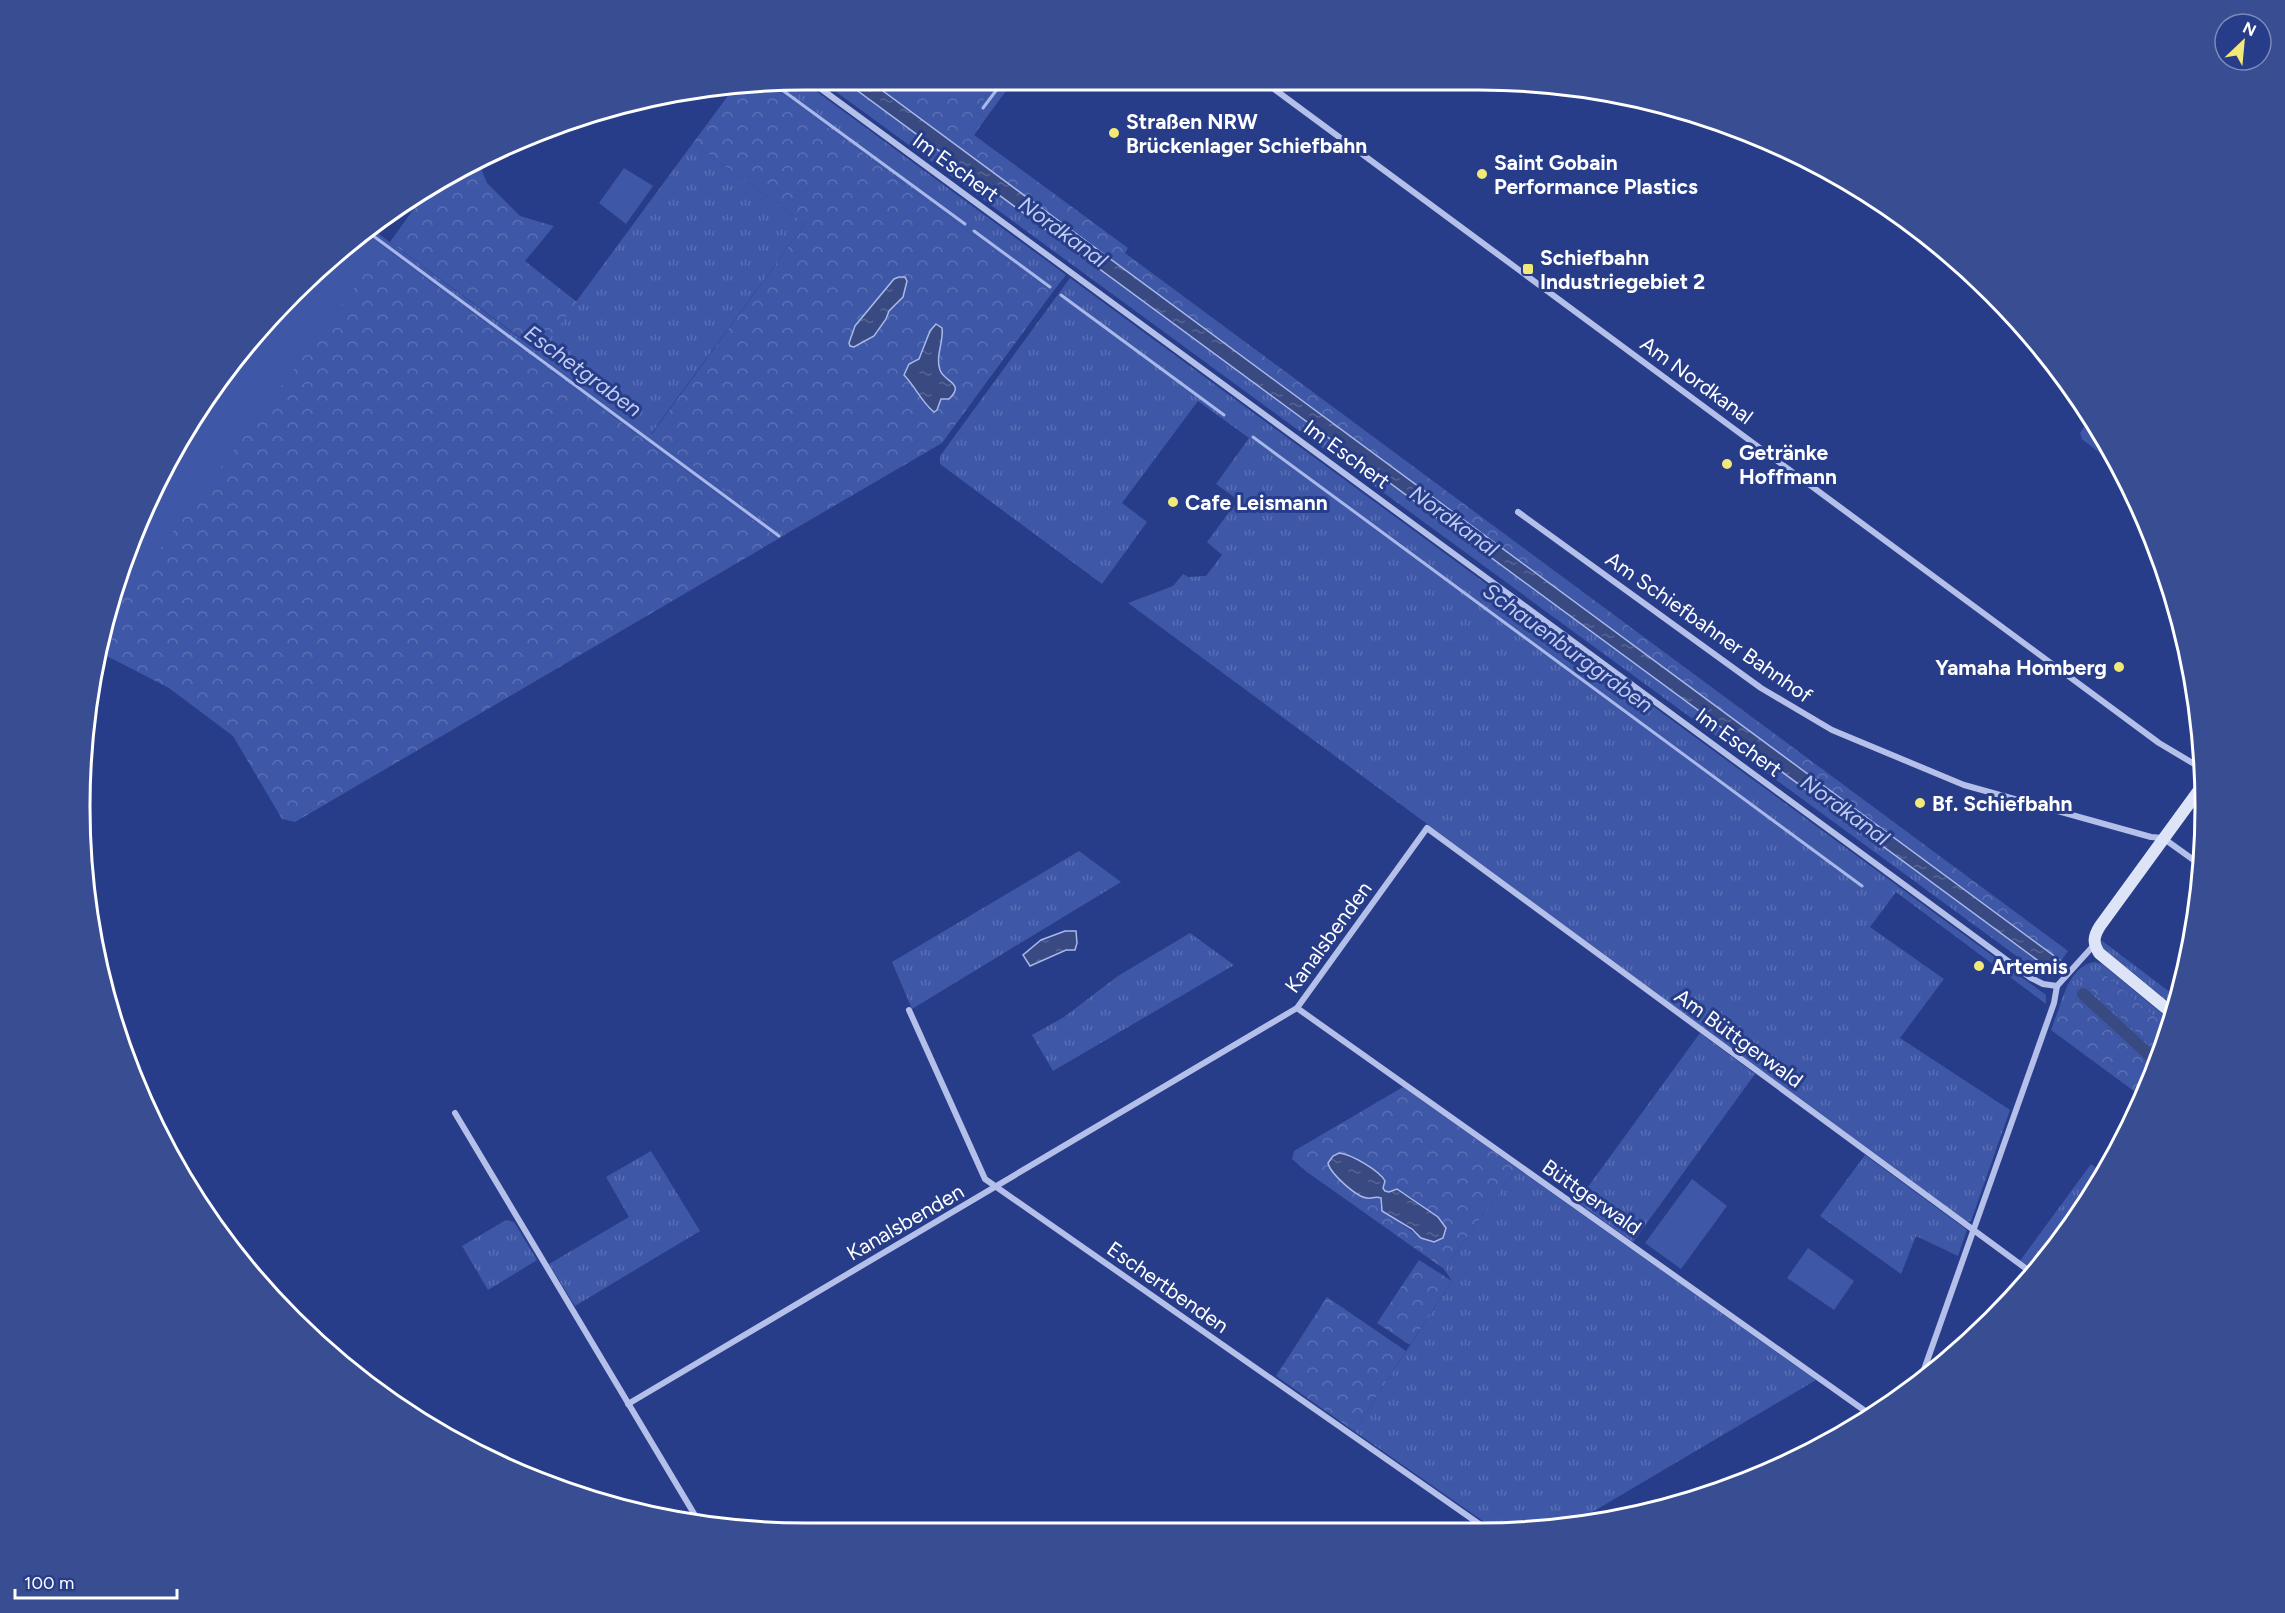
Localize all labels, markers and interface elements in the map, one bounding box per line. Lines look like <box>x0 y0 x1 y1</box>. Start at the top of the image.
north arrow <box>2213 12 2273 72</box>
text: N <box>2240 18 2259 40</box>
place label: Straßen NRW Brückenlager Schiefbahn <box>1126 109 1367 158</box>
marker: Straßen NRW Brückenlager Schiefbahn <box>1107 126 1121 140</box>
street label: Im Eschert <box>908 127 1004 207</box>
place label: Saint Gobain Performance Plastics <box>1494 150 1698 199</box>
marker: Saint Gobain Performance Plastics <box>1475 167 1489 181</box>
water label: Nordkanal <box>1013 191 1113 273</box>
place label: Schiefbahn Industriegebiet 2 <box>1540 245 1705 294</box>
marker: Schiefbahn Industriegebiet 2 <box>1521 262 1535 276</box>
water label: Eschetgraben <box>519 319 647 423</box>
street label: Am Nordkanal <box>1636 331 1758 429</box>
street label: Im Eschert <box>1299 414 1395 494</box>
place label: Getränke Hoffmann <box>1739 440 1837 489</box>
marker: Getränke Hoffmann <box>1720 457 1734 471</box>
water label: Nordkanal <box>1404 480 1504 562</box>
place label: Cafe Leismann <box>1185 490 1328 515</box>
marker: Cafe Leismann <box>1166 495 1180 509</box>
street label: Am Schiefbahner Bahnhof <box>1601 546 1817 708</box>
water label: Schauenburggraben <box>1478 577 1658 719</box>
place label: Yamaha Homberg <box>1935 655 2107 680</box>
marker: Yamaha Homberg <box>2112 660 2126 674</box>
street label: Im Eschert <box>1691 702 1787 782</box>
water label: Nordkanal <box>1795 769 1895 851</box>
place label: Bf. Schiefbahn <box>1932 791 2073 816</box>
marker: Bf. Schiefbahn <box>1913 796 1927 810</box>
street label: Kanalsbenden <box>1279 877 1377 997</box>
place label: Artemis <box>1991 954 2068 979</box>
marker: Artemis <box>1972 959 1986 973</box>
street label: Am Büttgerwald <box>1670 983 1808 1093</box>
street label: Büttgerwald <box>1538 1154 1646 1240</box>
street label: Kanalsbenden <box>842 1178 968 1266</box>
street label: Eschertbenden <box>1102 1236 1234 1338</box>
scale bar <box>15 1562 177 1600</box>
text: 100 m <box>24 1572 74 1594</box>

